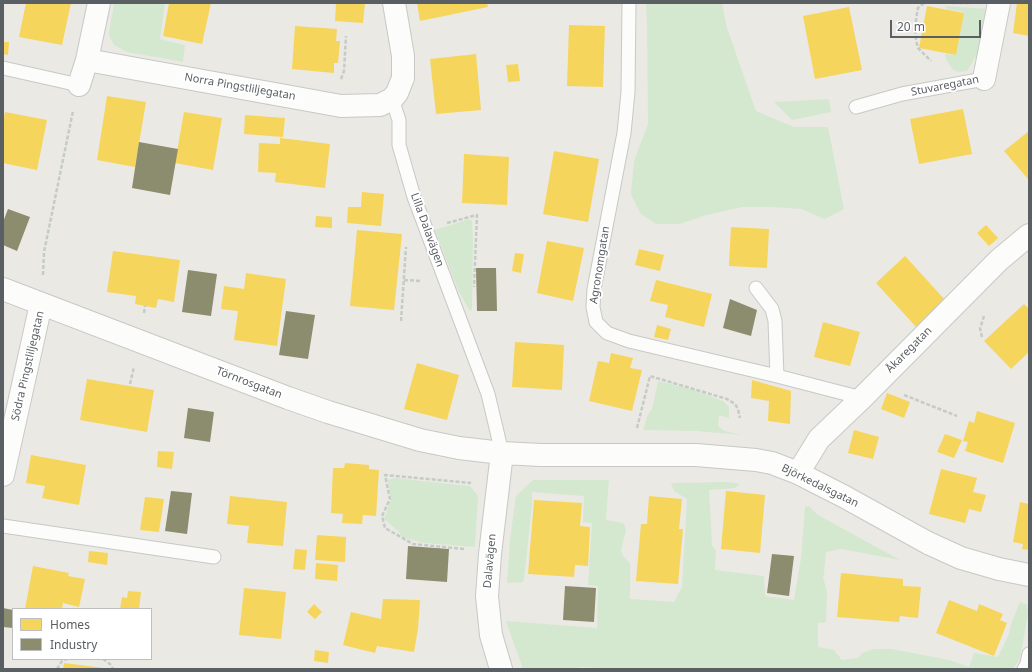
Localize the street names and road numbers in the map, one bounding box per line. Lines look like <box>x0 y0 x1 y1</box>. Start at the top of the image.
street label: Norra Pingstliljegatan <box>183 71 297 103</box>
street label: Stuvaregatan <box>910 73 980 99</box>
street label: Lilla Dalavägen <box>407 191 447 269</box>
street label: Agronomgatan <box>587 225 613 305</box>
street label: Södra Pingstliljegatan <box>9 310 47 422</box>
street label: Åkaregatan <box>883 324 935 376</box>
street label: Törnrosgatan <box>214 364 284 402</box>
street label: Björkedalsgatan <box>779 462 861 510</box>
street label: Dalavägen <box>481 533 499 589</box>

